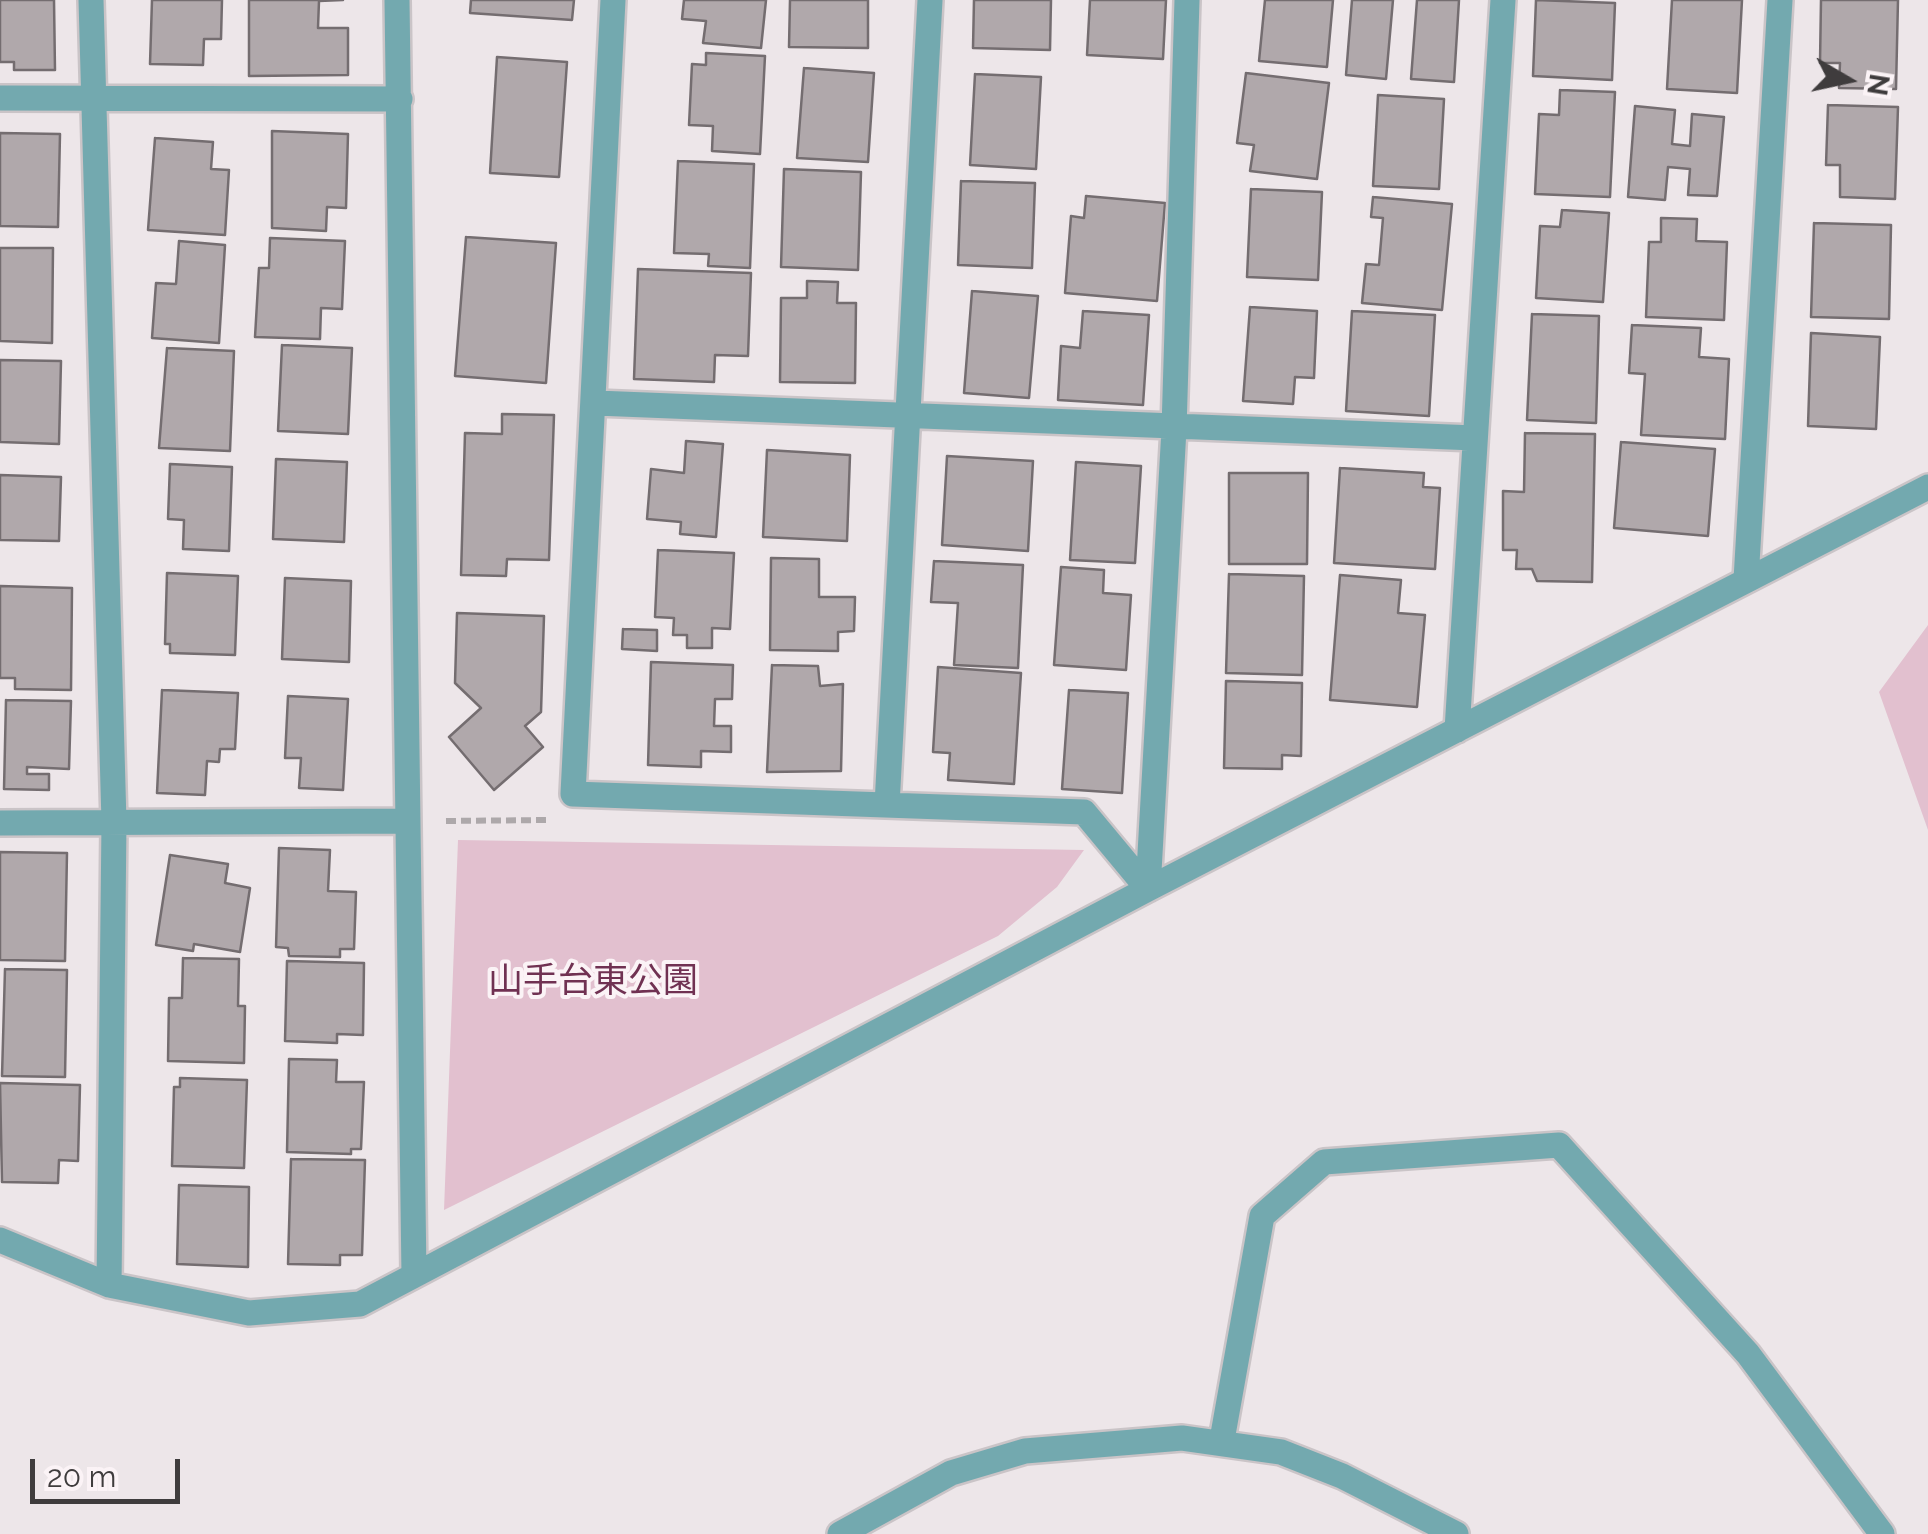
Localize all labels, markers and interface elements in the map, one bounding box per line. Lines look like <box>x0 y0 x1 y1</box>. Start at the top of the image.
north arrow <box>1798 30 1898 130</box>
text: N <box>1860 72 1896 98</box>
park label: 山手台東公園 <box>488 960 698 1002</box>
scale bar <box>35 1439 185 1501</box>
text: 20 m <box>47 1459 116 1494</box>

